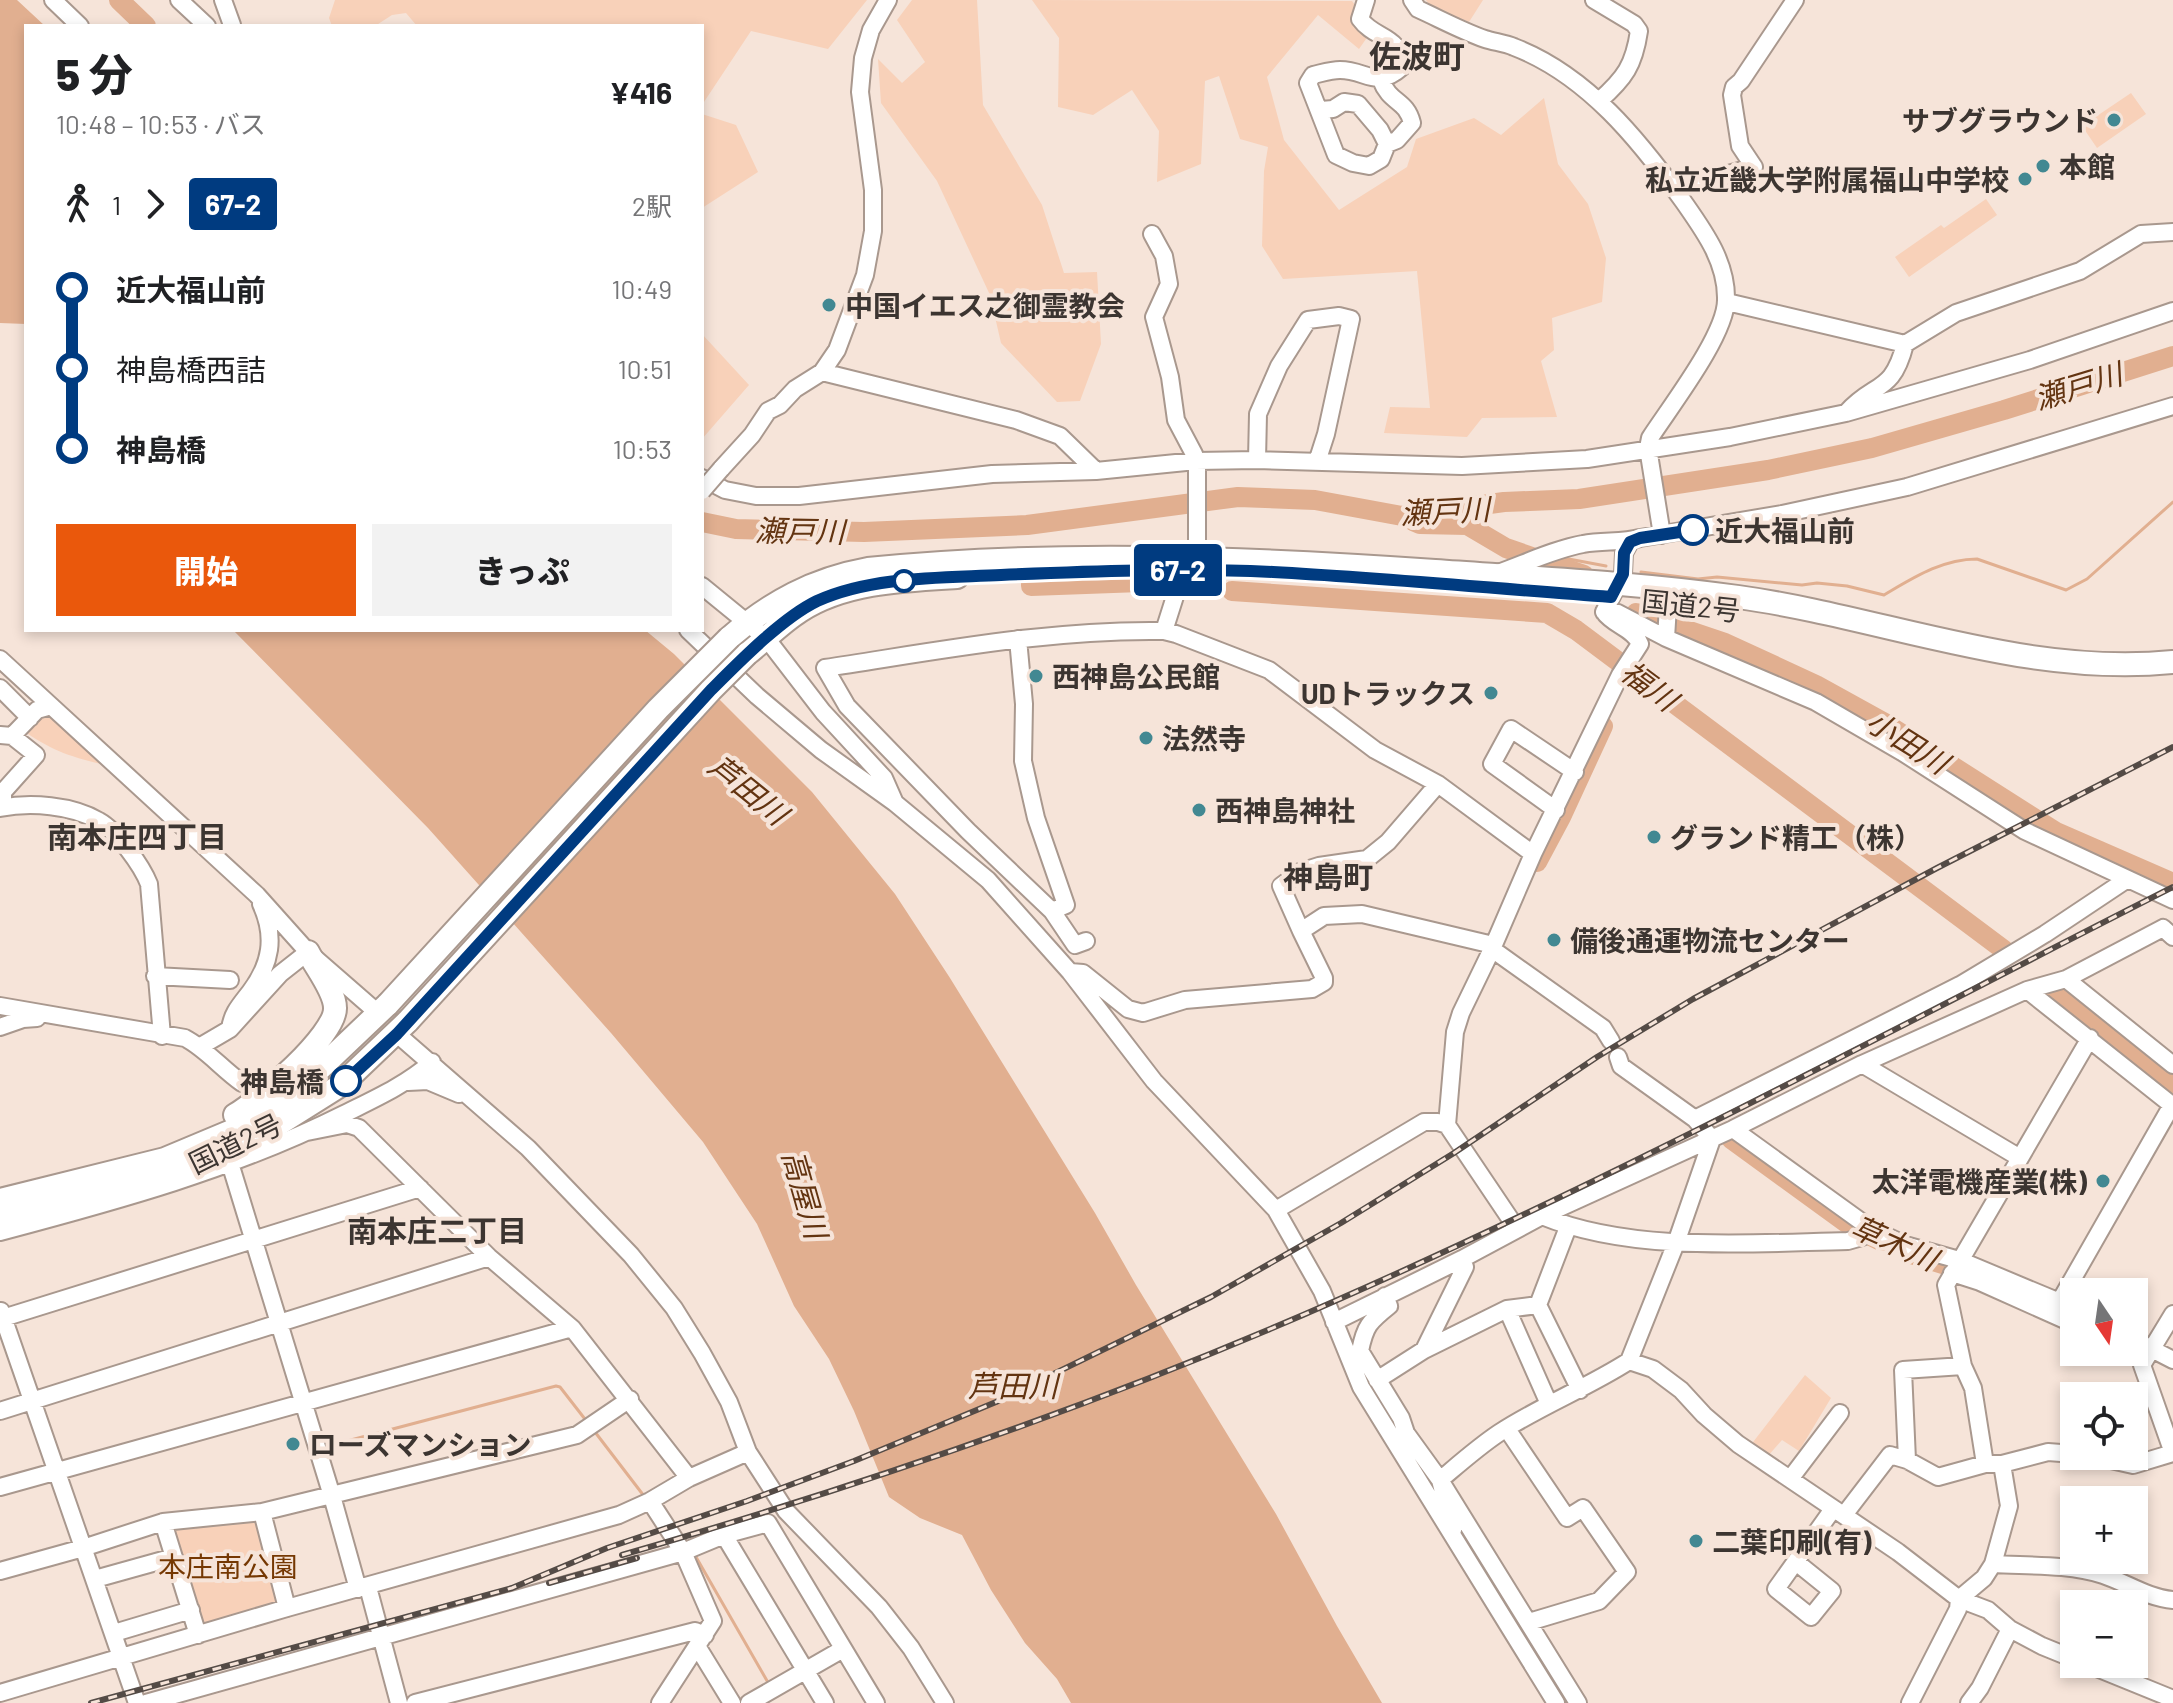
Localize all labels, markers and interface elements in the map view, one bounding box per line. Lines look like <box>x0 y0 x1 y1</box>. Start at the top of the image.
district label: 佐波町 <box>1369 36 1465 74</box>
text: 5 分 <box>56 47 133 100</box>
text: ¥416 <box>609 74 672 110</box>
place label: サブグラウンド <box>1902 103 2098 137</box>
text: 10:48 – 10:53 · バス <box>56 108 266 139</box>
marker: サブグラウンド <box>2105 111 2123 129</box>
place label: 本館 <box>2059 149 2115 183</box>
marker: 本館 <box>2034 157 2052 175</box>
place label: 私立近畿大学附属福山中学校 <box>1645 162 2009 196</box>
marker: 私立近畿大学附属福山中学校 <box>2016 170 2034 188</box>
icon: walk <box>56 182 100 226</box>
icon: forward <box>133 182 177 226</box>
text: 67-2 <box>205 187 261 221</box>
text: 1 <box>112 189 121 220</box>
text: 2駅 <box>632 190 672 221</box>
text: 近大福山前 <box>116 271 266 307</box>
text: 10:49 <box>612 273 672 304</box>
place label: 中国イエス之御霊教会 <box>845 288 1125 322</box>
marker: 中国イエス之御霊教会 <box>820 296 838 314</box>
text: 神島橋西詰 <box>116 351 266 387</box>
text: 10:51 <box>618 353 672 384</box>
water label: 瀬戸川 <box>2030 354 2129 415</box>
text: 神島橋 <box>116 431 206 467</box>
text: 10:53 <box>613 433 672 464</box>
water label: 瀬戸川 <box>1399 490 1494 530</box>
water label: 瀬戸川 <box>755 511 848 549</box>
place label: 近大福山前 <box>1715 513 1855 547</box>
marker: 近大福山前 <box>1678 515 1708 545</box>
button: 開始 <box>56 524 356 616</box>
button: きっぷ <box>372 524 672 616</box>
line badge: 67-2 <box>1122 544 1234 596</box>
text: 67-2 <box>1150 553 1206 587</box>
unlabelled marker <box>893 570 915 592</box>
street label: 国道2号 <box>1640 583 1742 627</box>
water label: 福川 <box>1615 653 1687 719</box>
place label: 西神島公民館 <box>1052 659 1220 693</box>
marker: 西神島公民館 <box>1027 667 1045 685</box>
place label: UDトラックス <box>1301 676 1475 710</box>
marker: UDトラックス <box>1482 684 1500 702</box>
water label: 小田川 <box>1860 702 1958 782</box>
place label: 法然寺 <box>1162 721 1246 755</box>
marker: 法然寺 <box>1137 729 1155 747</box>
water label: 芦田川 <box>703 747 798 833</box>
place label: 西神島神社 <box>1215 793 1355 827</box>
marker: 西神島神社 <box>1190 801 1208 819</box>
district label: 南本庄四丁目 <box>47 818 227 854</box>
place label: グランド精工（株） <box>1670 820 1922 854</box>
marker: グランド精工（株） <box>1645 828 1663 846</box>
district label: 神島町 <box>1283 858 1373 894</box>
place label: 備後通運物流センター <box>1570 923 1850 957</box>
marker: 備後通運物流センター <box>1545 931 1563 949</box>
place label: 神島橋 <box>240 1064 324 1098</box>
marker: 神島橋 <box>331 1066 361 1096</box>
street label: 国道2号 <box>183 1106 287 1180</box>
water label: 高屋川 <box>776 1146 837 1245</box>
place label: 太洋電機産業(株) <box>1872 1164 2087 1198</box>
marker: 太洋電機産業(株) <box>2094 1172 2112 1190</box>
water label: 草木川 <box>1847 1207 1946 1278</box>
district label: 南本庄二丁目 <box>347 1212 527 1248</box>
north arrow <box>2060 1278 2148 1366</box>
map controls <box>2060 1278 2148 1678</box>
water label: 芦田川 <box>968 1367 1061 1403</box>
button: locate <box>2060 1382 2148 1470</box>
place label: ローズマンション <box>309 1427 532 1461</box>
marker: ローズマンション <box>284 1435 302 1453</box>
button: + <box>2060 1486 2148 1574</box>
place label: 二葉印刷(有) <box>1712 1524 1872 1558</box>
marker: 二葉印刷(有) <box>1687 1532 1705 1550</box>
park label: 本庄南公園 <box>158 1549 298 1583</box>
button: − <box>2060 1590 2148 1678</box>

